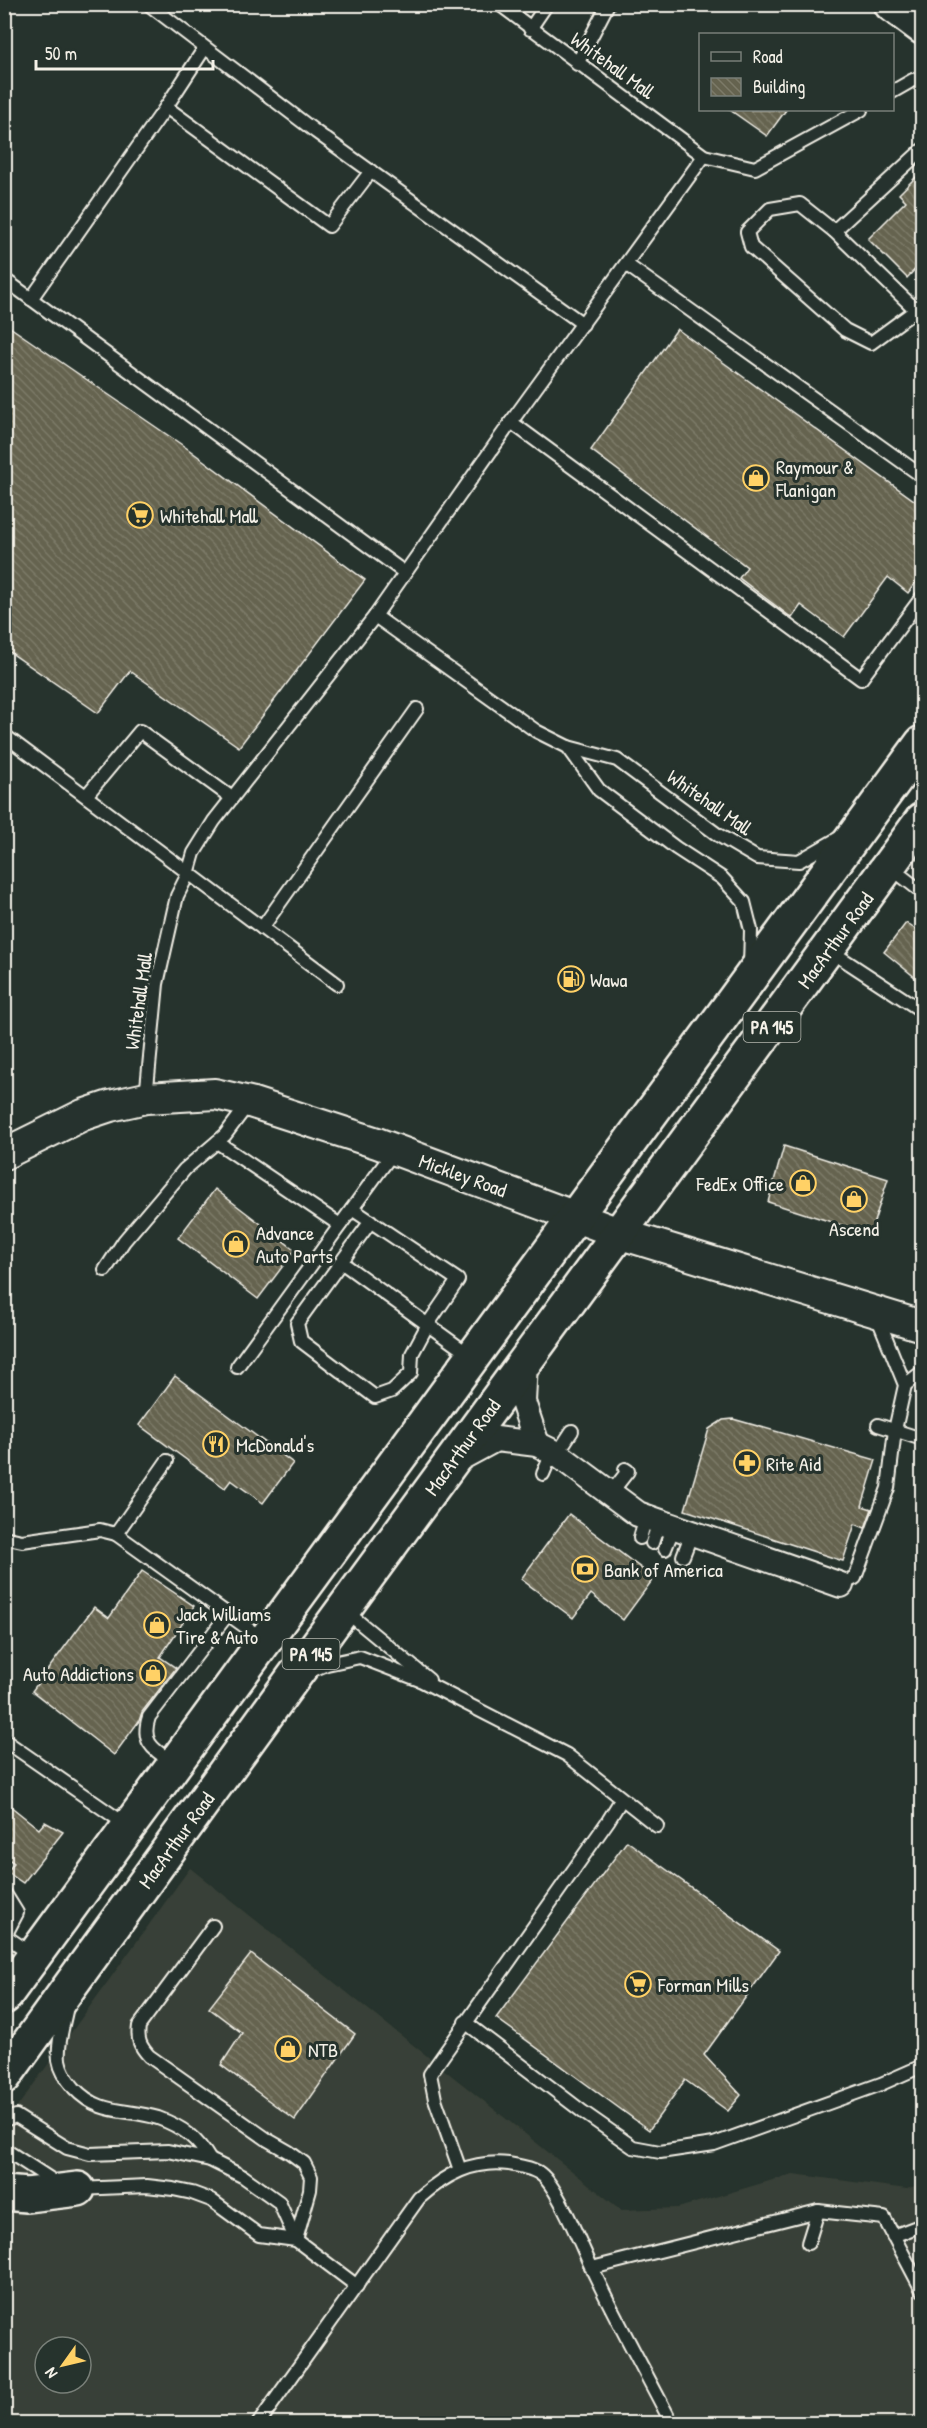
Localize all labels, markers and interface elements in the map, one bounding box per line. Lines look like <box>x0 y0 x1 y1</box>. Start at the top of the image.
street label: Whitehall Mall <box>565 25 661 105</box>
scale bar <box>36 33 213 71</box>
legend <box>699 33 894 111</box>
text: 50 m <box>45 41 77 66</box>
text: Road <box>753 44 783 69</box>
text: Building <box>753 74 805 99</box>
place label: Raymour & Flanigan <box>775 453 854 503</box>
shop icon: Raymour & Flanigan <box>741 463 771 493</box>
supermarket icon: Whitehall Mall <box>125 500 155 530</box>
place label: Whitehall Mall <box>160 502 258 529</box>
street label: Whitehall Mall <box>662 763 758 841</box>
street label: MacArthur Road <box>791 886 879 994</box>
street label: Whitehall Mall <box>118 950 158 1051</box>
fuel station icon: Wawa <box>556 964 586 994</box>
place label: Wawa <box>590 966 627 993</box>
road number: PA 145 <box>744 1012 800 1042</box>
street label: Mickley Road <box>415 1147 511 1203</box>
shop icon: FedEx Office <box>788 1168 818 1198</box>
place label: FedEx Office <box>696 1170 784 1197</box>
shop icon: Ascend <box>839 1184 869 1214</box>
place label: Ascend <box>829 1215 879 1242</box>
place label: Advance Auto Parts <box>256 1219 333 1269</box>
shop icon: Advance Auto Parts <box>221 1229 251 1259</box>
street label: MacArthur Road <box>418 1393 506 1501</box>
restaurant icon: McDonald's <box>201 1429 231 1459</box>
place label: McDonald's <box>236 1431 314 1458</box>
pharmacy icon: Rite Aid <box>732 1448 762 1478</box>
place label: Rite Aid <box>766 1450 821 1477</box>
bank icon: Bank of America <box>570 1554 600 1584</box>
place label: Bank of America <box>604 1556 723 1583</box>
place label: Jack Williams Tire & Auto <box>176 1600 271 1650</box>
shop icon: Jack Williams Tire & Auto <box>142 1610 172 1640</box>
road number: PA 145 <box>282 1639 340 1669</box>
shop icon: Auto Addictions <box>138 1658 168 1688</box>
place label: Auto Addictions <box>23 1660 134 1687</box>
street label: MacArthur Road <box>132 1786 220 1894</box>
supermarket icon: Forman Mills <box>623 1969 653 1999</box>
place label: Forman Mills <box>657 1971 749 1998</box>
shop icon: NTB <box>273 2034 303 2064</box>
place label: NTB <box>308 2036 338 2063</box>
north arrow <box>33 2335 93 2395</box>
text: N <box>39 2363 62 2383</box>

